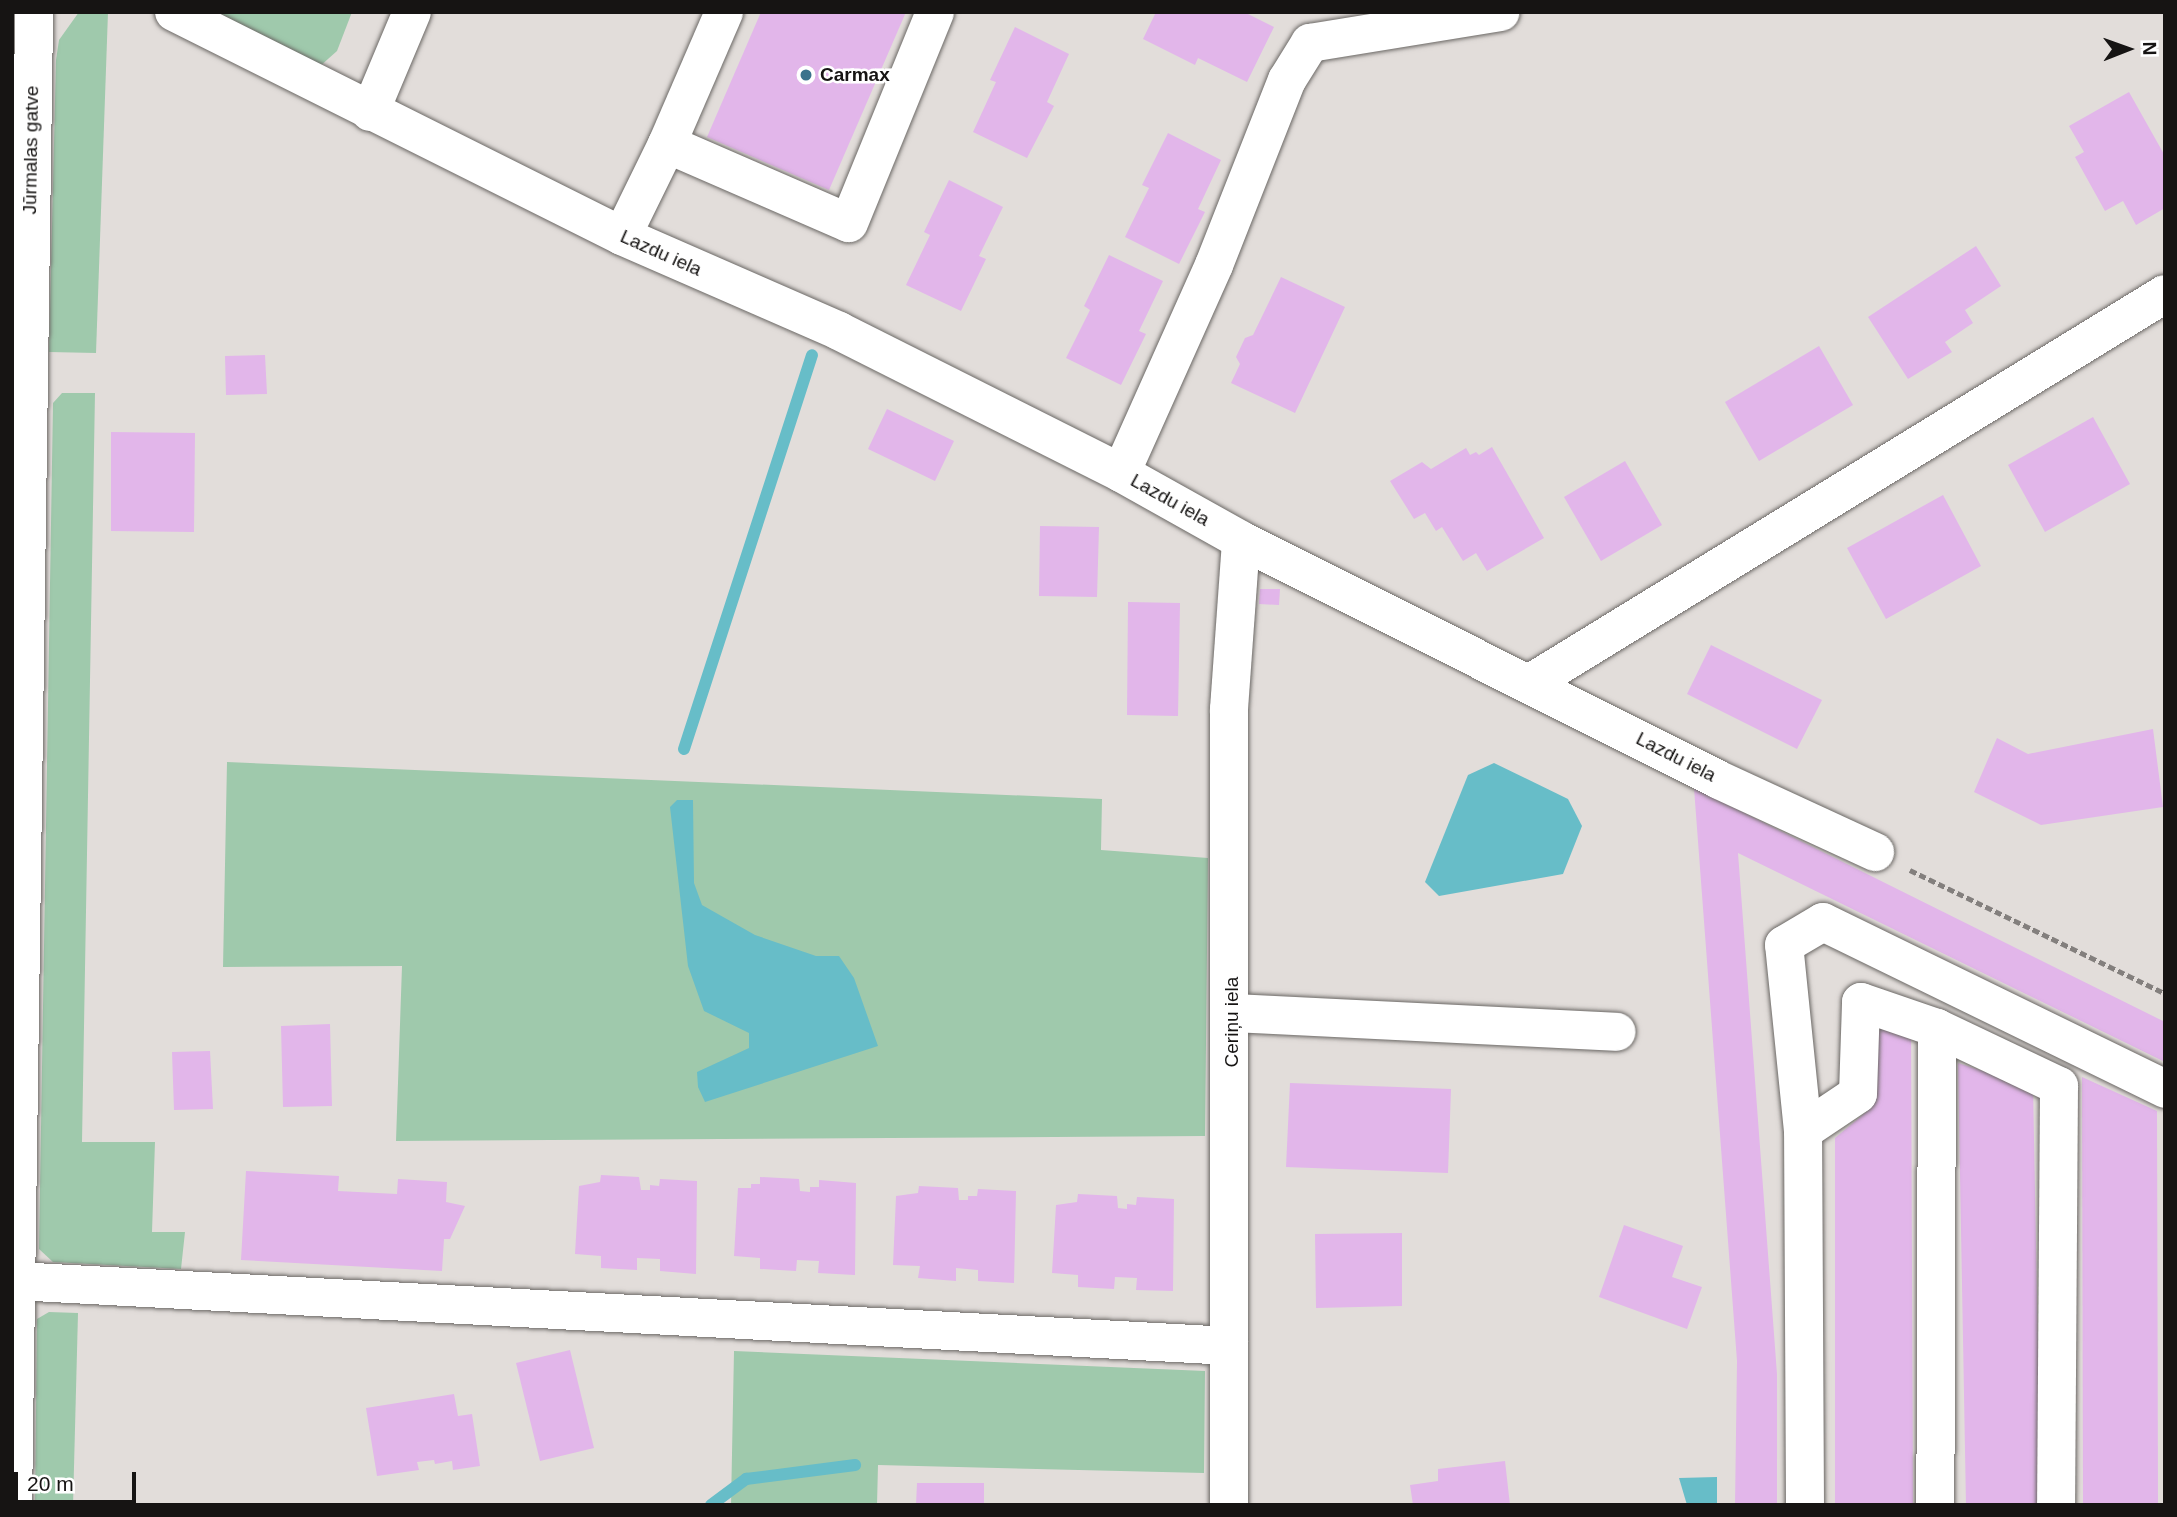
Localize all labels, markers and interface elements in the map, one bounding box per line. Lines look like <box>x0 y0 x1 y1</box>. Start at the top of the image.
north arrow <box>2093 14 2163 84</box>
text: N <box>2139 42 2160 56</box>
place label: Carmax <box>820 64 890 86</box>
marker: Carmax <box>798 67 814 83</box>
street label: Jūrmalas gatve <box>18 85 44 215</box>
street label: Lazdu iela <box>617 225 705 281</box>
street label: Lazdu iela <box>1127 469 1213 531</box>
street label: Lazdu iela <box>1632 727 1720 787</box>
street label: Ceriņu iela <box>1221 977 1243 1067</box>
scale bar <box>18 1458 140 1502</box>
text: 20 m <box>27 1472 74 1495</box>

